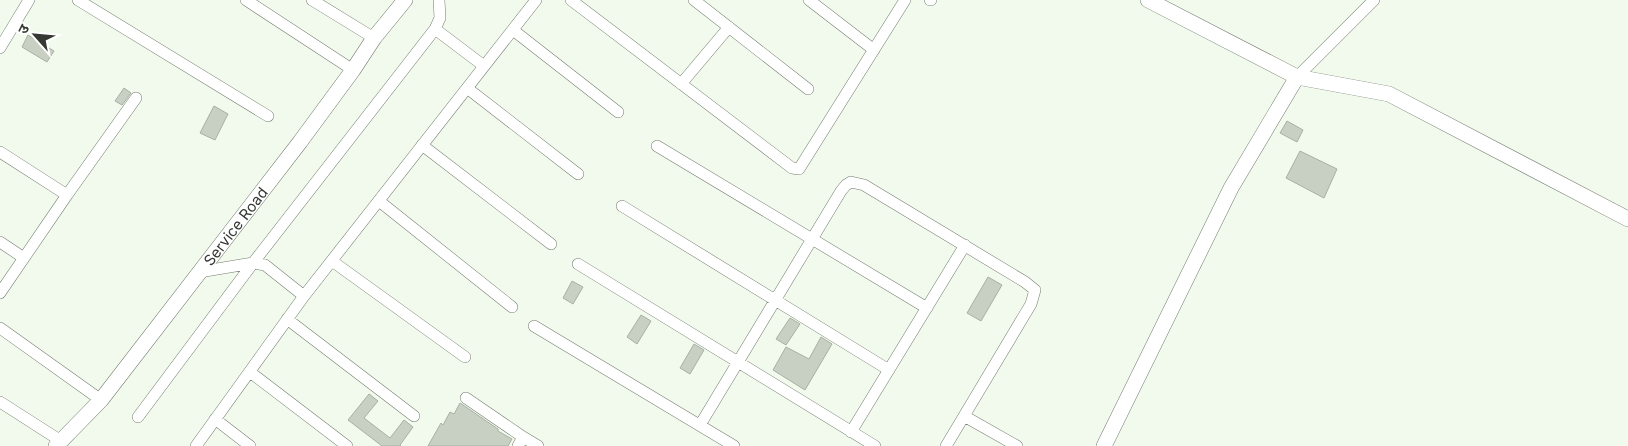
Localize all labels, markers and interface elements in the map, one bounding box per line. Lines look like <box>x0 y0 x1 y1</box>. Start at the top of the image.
north arrow <box>10 10 60 60</box>
text: उ <box>14 21 33 36</box>
street label: Service Road <box>199 183 271 269</box>

